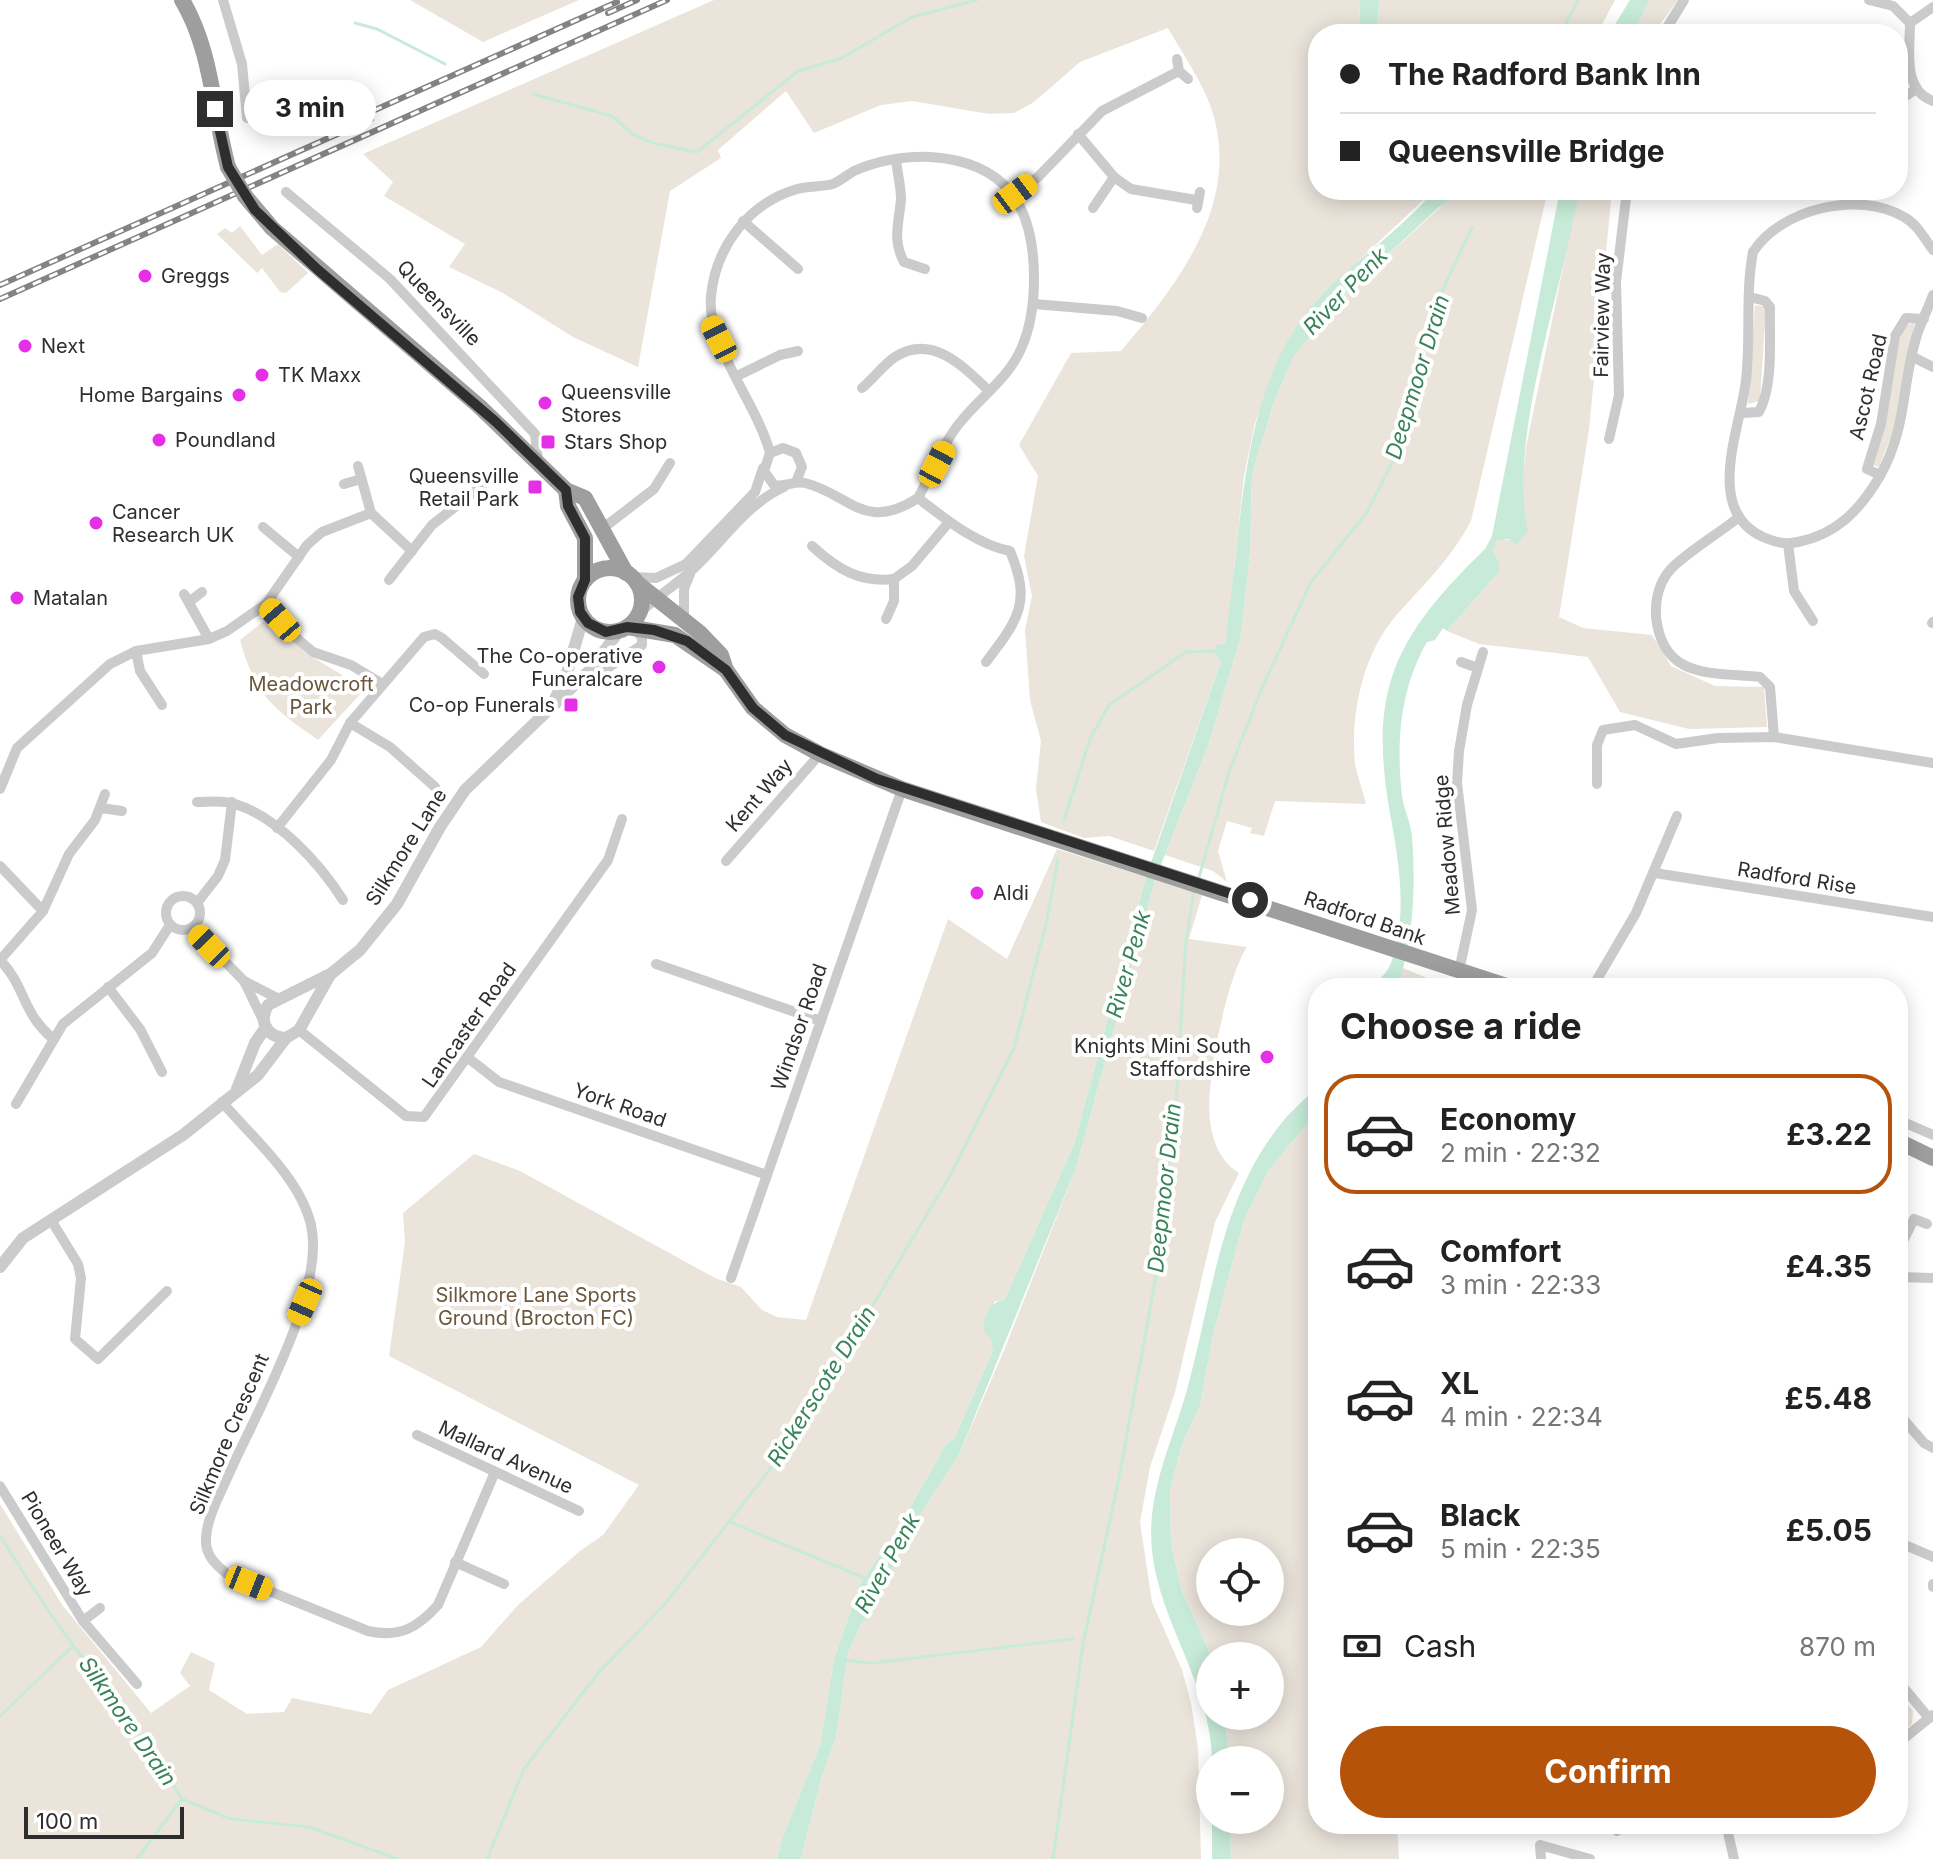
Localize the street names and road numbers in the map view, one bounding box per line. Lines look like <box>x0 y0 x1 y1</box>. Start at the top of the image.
street label: Fairview Way <box>1589 252 1615 378</box>
street label: Queensville <box>392 255 486 351</box>
street label: Ascot Road <box>1844 332 1892 442</box>
street label: Kent Way <box>721 753 797 837</box>
street label: Meadow Ridge <box>1429 774 1465 916</box>
street label: Silkmore Lane <box>360 784 452 910</box>
street label: Radford Rise <box>1736 857 1858 899</box>
street label: Radford Bank <box>1301 886 1429 950</box>
street label: Lancaster Road <box>417 958 521 1092</box>
street label: Windsor Road <box>766 960 832 1094</box>
street label: York Road <box>570 1078 670 1132</box>
street label: Silkmore Crescent <box>184 1349 274 1518</box>
street label: Mallard Avenue <box>435 1415 577 1499</box>
street label: Pioneer Way <box>16 1487 98 1601</box>

